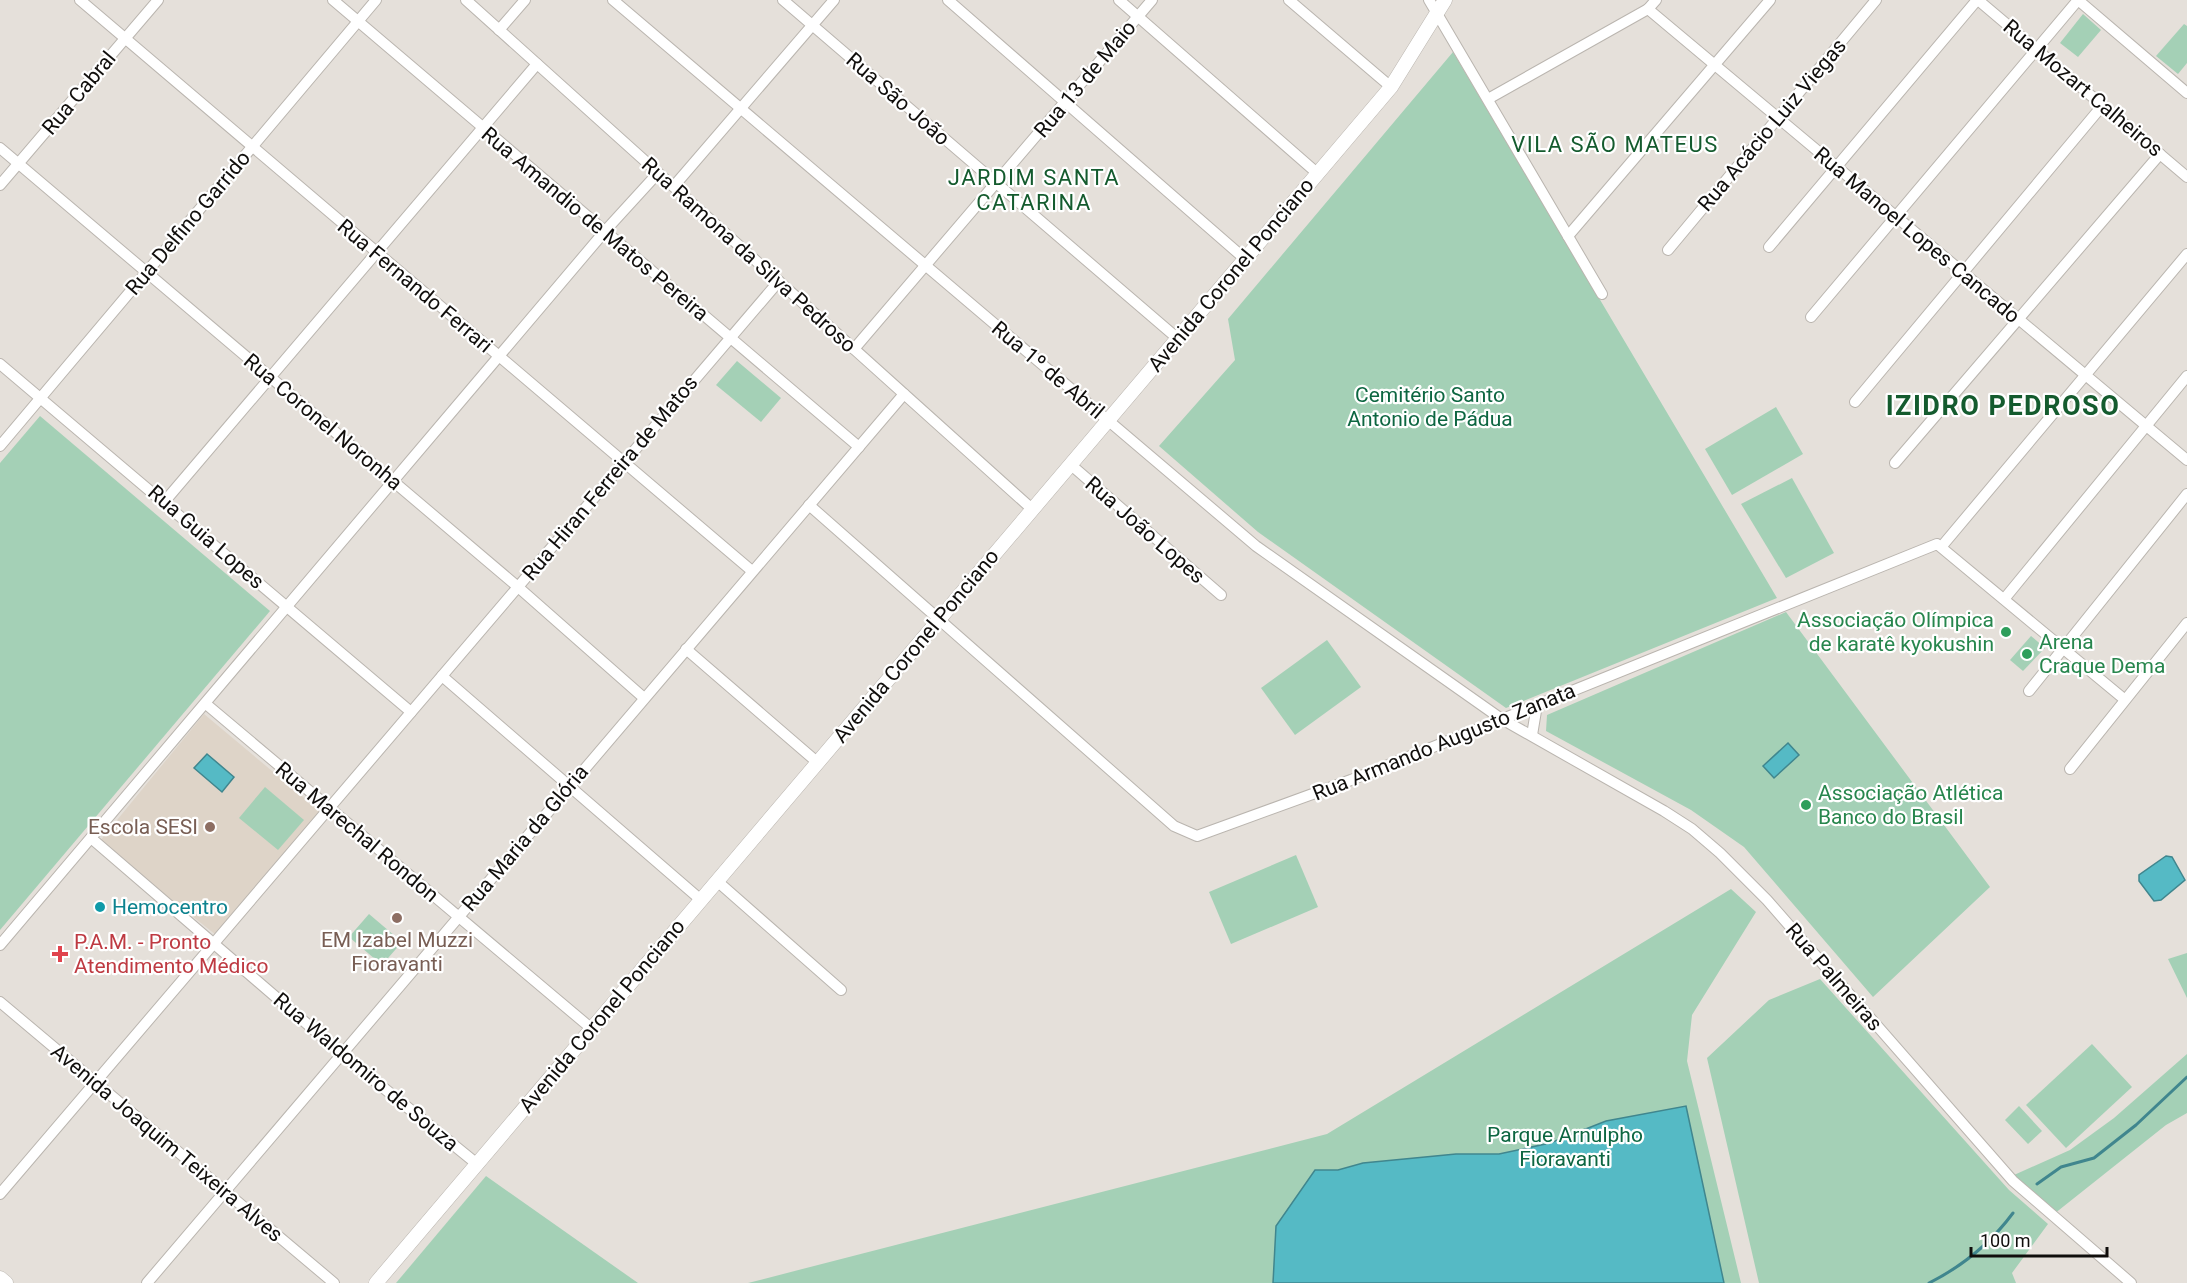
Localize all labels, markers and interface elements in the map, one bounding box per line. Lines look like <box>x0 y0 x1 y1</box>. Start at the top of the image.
street label: Rua Mozart Calheiros <box>1998 14 2168 162</box>
street label: Rua 13 de Maio <box>1029 16 1141 142</box>
street label: Rua Acácio Luiz Viegas <box>1693 34 1851 216</box>
street label: Rua Cabral <box>37 46 121 140</box>
street label: Rua São João <box>841 48 955 150</box>
street label: Rua Amandio de Matos Pereira <box>477 122 713 326</box>
district label: VILA SÃO MATEUS <box>1511 132 1719 157</box>
street label: Rua Manoel Lopes Cancado <box>1809 142 2025 328</box>
street label: Rua Delfino Garrido <box>121 146 255 300</box>
street label: Rua Ramona da Silva Pedroso <box>637 152 861 358</box>
district label: JARDIM SANTA CATARINA <box>948 165 1120 215</box>
street label: Avenida Coronel Ponciano <box>1143 173 1319 377</box>
street label: Rua Fernando Ferrari <box>333 214 497 358</box>
street label: Rua 1º de Abril <box>987 316 1109 424</box>
street label: Rua Coronel Noronha <box>239 349 407 495</box>
street label: Rua Hiran Ferreira de Matos <box>517 371 703 585</box>
park label: Cemitério Santo Antonio de Pádua <box>1347 383 1513 431</box>
district label: IZIDRO PEDROSO <box>1886 390 2120 422</box>
street label: Rua João Lopes <box>1080 472 1210 588</box>
street label: Rua Guia Lopes <box>143 480 269 594</box>
street label: Avenida Coronel Ponciano <box>828 544 1004 748</box>
place label: Associação Olímpica de karatê kyokushin <box>1797 608 1994 656</box>
marker: Associação Olímpica de karatê kyokushin <box>1999 625 2013 639</box>
place label: Arena Craque Dema <box>2039 630 2165 678</box>
marker: Arena Craque Dema <box>2020 647 2034 661</box>
street label: Rua Armando Augusto Zanata <box>1309 678 1579 806</box>
street label: Rua Marechal Rondon <box>271 757 443 907</box>
street label: Rua Maria da Glória <box>457 760 593 916</box>
place label: Associação Atlética Banco do Brasil <box>1818 781 2004 829</box>
marker: Associação Atlética Banco do Brasil <box>1799 798 1813 812</box>
place label: Escola SESI <box>88 815 198 839</box>
marker: Escola SESI <box>203 820 217 834</box>
place label: Hemocentro <box>112 895 228 919</box>
marker: Hemocentro <box>93 900 107 914</box>
marker: EM Izabel Muzzi Fioravanti <box>390 911 404 925</box>
street label: Avenida Coronel Ponciano <box>514 914 690 1118</box>
street label: Rua Palmeiras <box>1781 918 1887 1036</box>
place label: EM Izabel Muzzi Fioravanti <box>321 928 473 976</box>
place label: P.A.M. - Pronto Atendimento Médico <box>74 930 268 978</box>
marker: P.A.M. - Pronto Atendimento Médico <box>51 945 69 963</box>
street label: Rua Waldomiro de Souza <box>269 988 463 1156</box>
street label: Avenida Joaquim Teixeira Alves <box>46 1039 288 1247</box>
park label: Parque Arnulpho Fioravanti <box>1487 1123 1643 1171</box>
scale bar <box>1971 1220 2108 1258</box>
text: 100 m <box>1980 1230 2031 1251</box>

